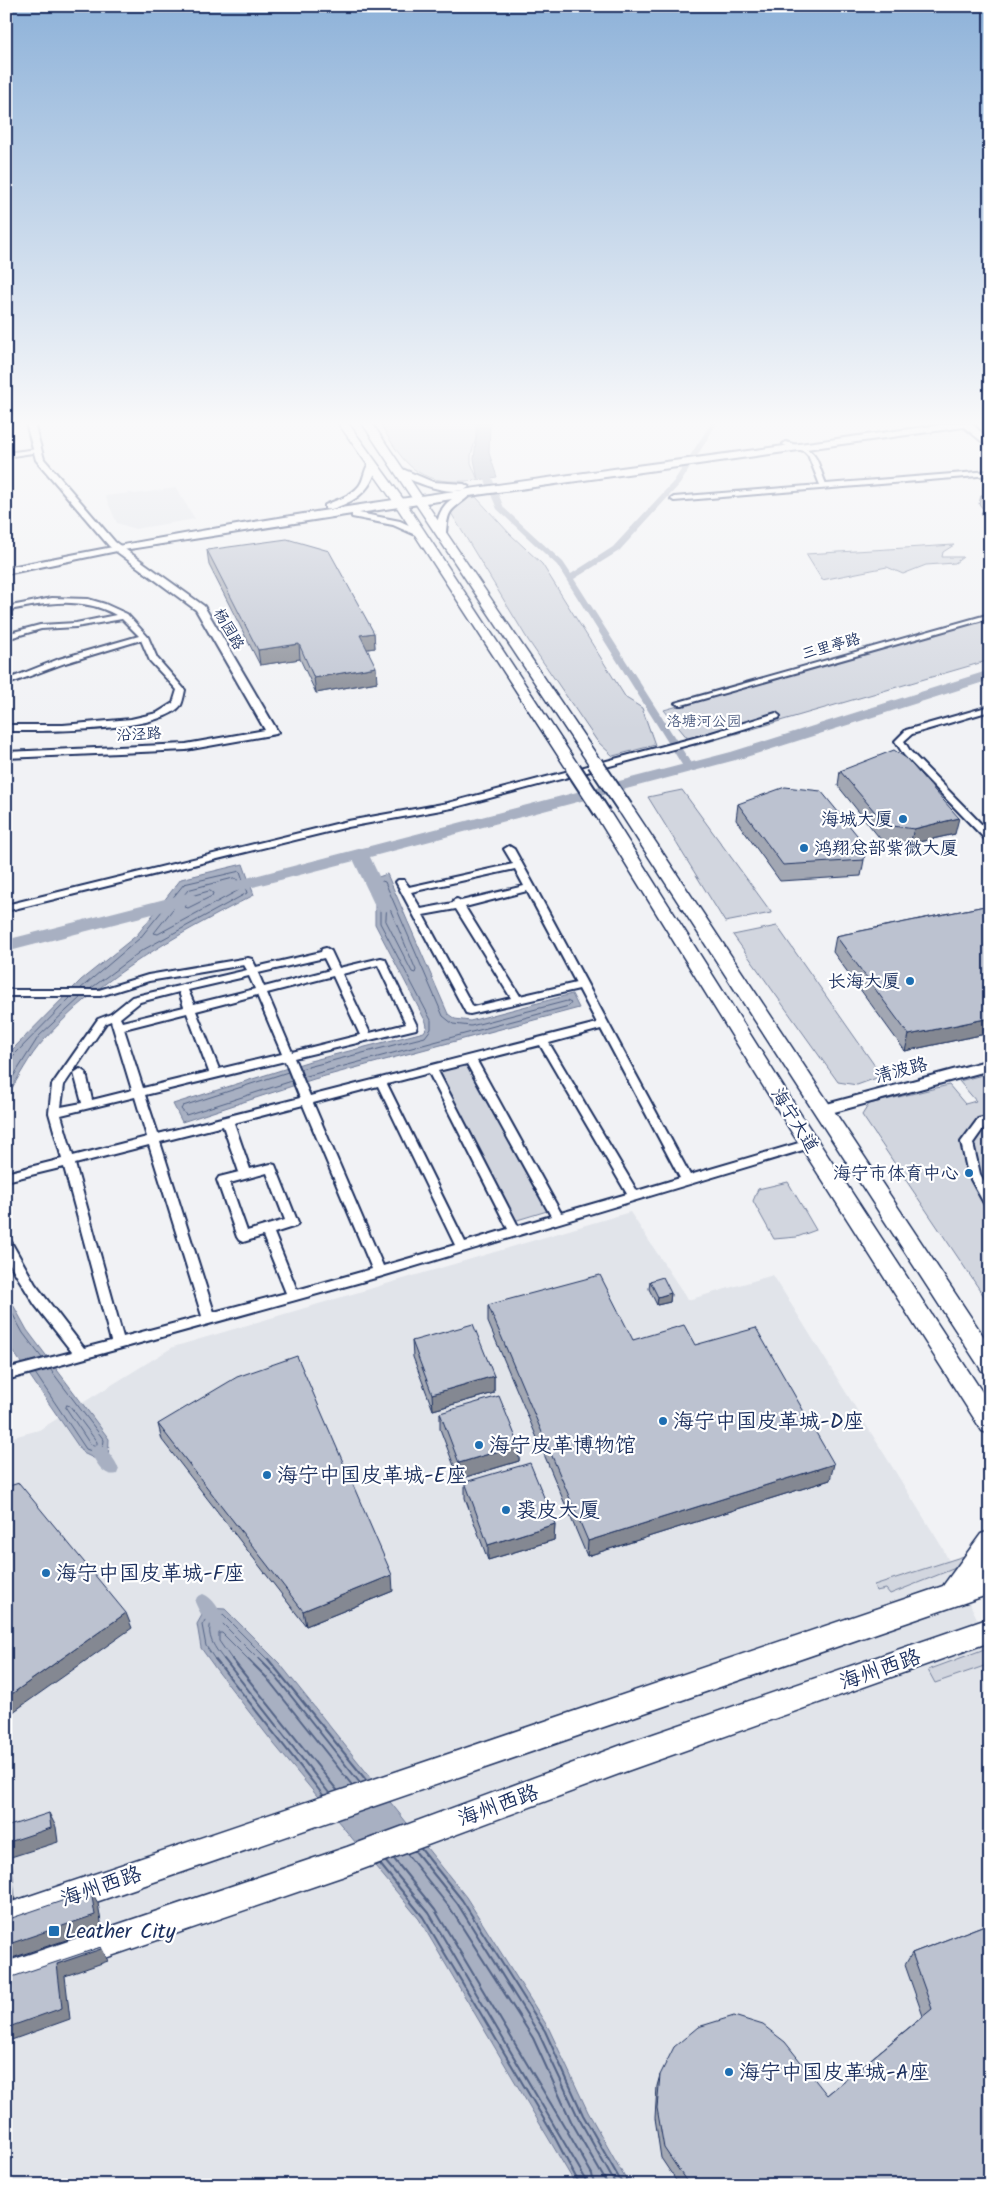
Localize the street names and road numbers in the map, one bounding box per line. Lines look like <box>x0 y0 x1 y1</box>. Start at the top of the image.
street label: 杨园路 <box>206 604 250 655</box>
street label: 三里亭路 <box>799 627 863 667</box>
street label: 沿泾路 <box>116 722 162 748</box>
street label: 清波路 <box>872 1050 931 1092</box>
street label: 海宁大道 <box>762 1083 825 1159</box>
street label: 海州西路 <box>835 1641 926 1700</box>
street label: 海州西路 <box>453 1777 544 1836</box>
street label: 海州西路 <box>56 1858 147 1917</box>

